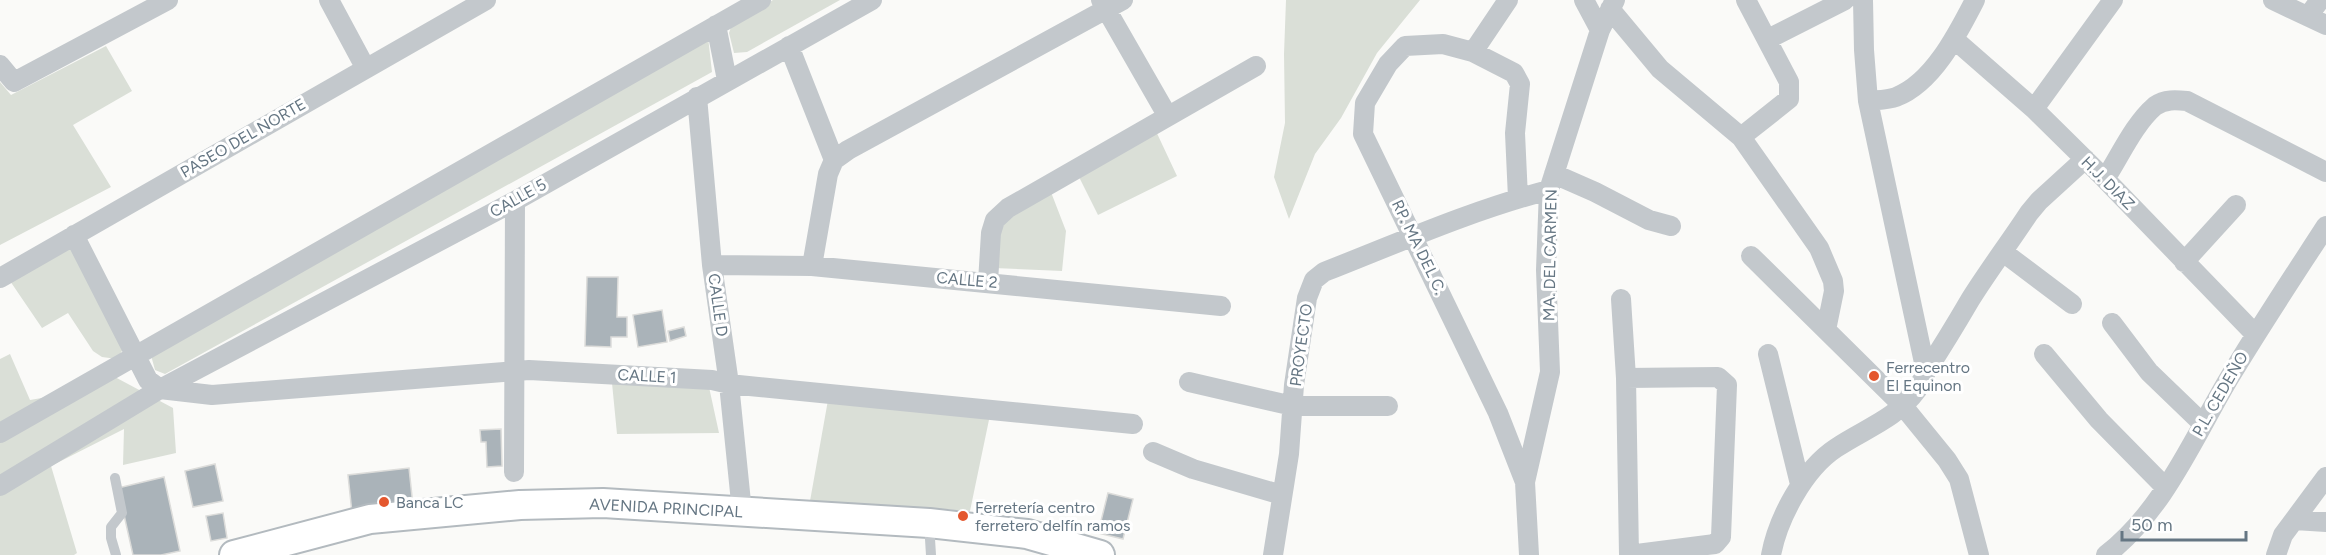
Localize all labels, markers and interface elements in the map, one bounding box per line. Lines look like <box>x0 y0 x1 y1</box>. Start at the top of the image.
street label: PASEO DEL NORTE <box>177 94 309 182</box>
street label: H.J. DIAZ <box>2077 152 2139 214</box>
street label: CALLE 5 <box>486 175 550 221</box>
street label: MA. DEL CARMEN <box>1539 189 1561 321</box>
street label: RP. MA DEL C. <box>1388 197 1450 297</box>
street label: CALLE 2 <box>936 268 998 292</box>
street label: CALLE D <box>704 272 732 338</box>
street label: PROYECTO <box>1286 302 1316 388</box>
street label: P.L. CEDEÑO <box>2188 348 2252 440</box>
place label: Ferrecentro El Equinon <box>1886 358 1970 395</box>
street label: CALLE 1 <box>617 365 677 387</box>
marker: Ferrecentro El Equinon <box>1867 369 1881 383</box>
place label: Banca LC <box>396 493 464 512</box>
street label: AVENIDA PRINCIPAL <box>589 494 744 522</box>
marker: Banca LC <box>377 495 391 509</box>
place label: Ferretería centro ferretero delfín ramos <box>975 498 1131 535</box>
scale bar <box>2122 504 2246 542</box>
marker: Ferretería centro ferretero delfín ramos <box>956 509 970 523</box>
text: 50 m <box>2131 514 2173 536</box>

